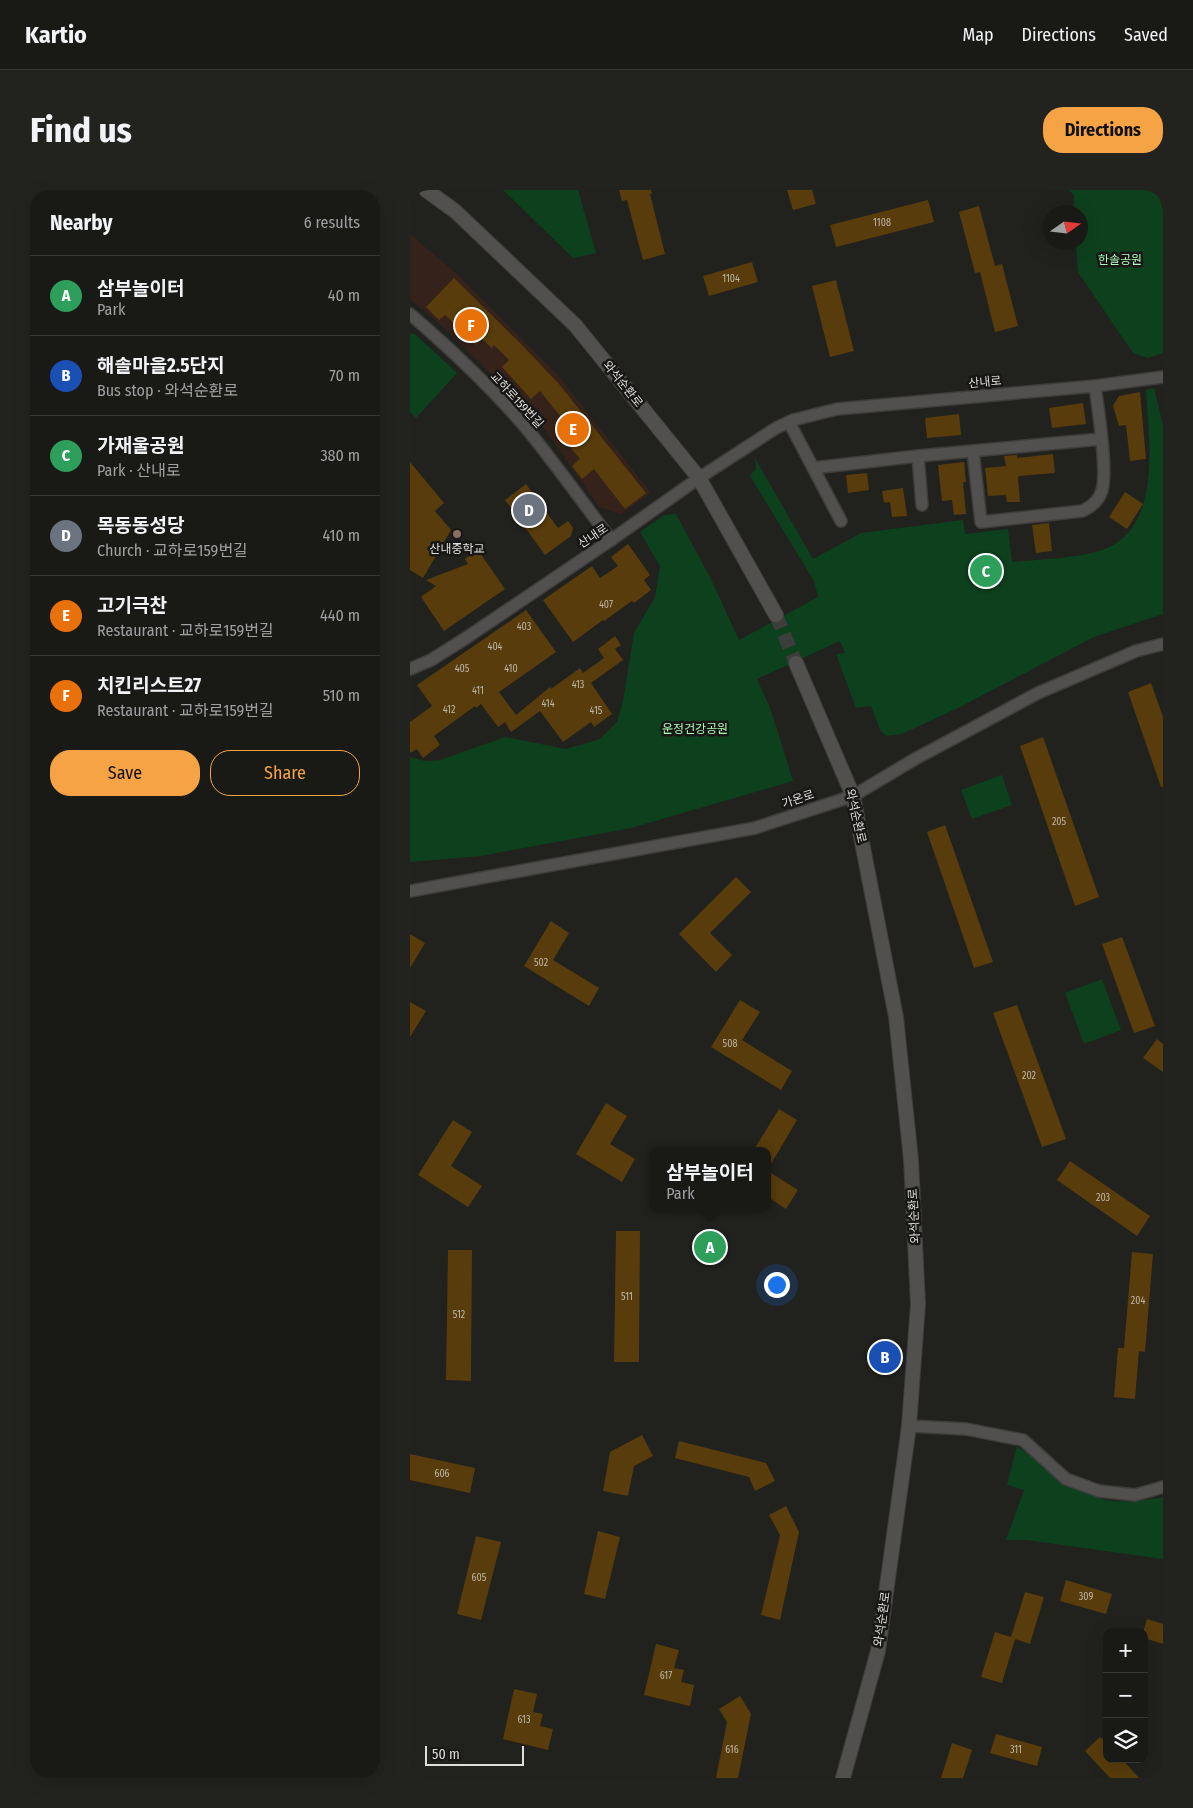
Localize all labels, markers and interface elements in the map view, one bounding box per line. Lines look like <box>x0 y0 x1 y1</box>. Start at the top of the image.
text: Kartio <box>25 21 87 49</box>
text: Map <box>962 24 994 46</box>
text: Directions <box>1022 24 1096 46</box>
text: Saved <box>1124 24 1168 46</box>
button: Directions <box>1043 107 1163 153</box>
text: Find us <box>30 109 132 151</box>
north arrow <box>1043 205 1088 250</box>
text: Nearby <box>50 210 112 236</box>
text: 6 results <box>304 213 360 232</box>
house number: 1108 <box>873 217 891 229</box>
park label: 한솔공원 <box>1098 253 1142 267</box>
house number: 1104 <box>722 273 740 285</box>
text: 삼부놀이터 <box>97 277 184 300</box>
text: A <box>62 286 70 305</box>
text: 40 m <box>328 286 360 305</box>
text: Park <box>97 300 125 319</box>
pin: F <box>455 306 487 344</box>
text: 해솔마을2.5단지 <box>97 354 225 377</box>
street label: 와석순환로 <box>600 358 646 410</box>
text: B <box>62 366 70 385</box>
text: 70 m <box>329 366 360 385</box>
street label: 교하로159번길 <box>488 369 546 431</box>
street label: 산내로 <box>968 374 1002 390</box>
text: Bus stop · 와석순환로 <box>97 381 238 400</box>
pin: E <box>557 410 589 448</box>
text: 가재울공원 <box>97 434 184 457</box>
text: C <box>62 446 70 465</box>
text: 380 m <box>320 446 360 465</box>
text: Park · 산내로 <box>97 461 181 480</box>
pin: D <box>513 491 545 529</box>
text: 목동동성당 <box>97 514 184 537</box>
street label: 산내로 <box>575 521 611 551</box>
text: D <box>61 526 71 545</box>
text: 410 m <box>322 526 360 545</box>
marker: 산내중학교 <box>451 528 463 540</box>
text: Church · 교하로159번길 <box>97 541 248 560</box>
place label: 산내중학교 <box>429 542 485 556</box>
pin: C <box>970 552 1002 590</box>
text: 고기극찬 <box>97 594 167 617</box>
house number: 407 <box>599 599 613 611</box>
text: E <box>62 606 70 625</box>
text: 440 m <box>320 606 360 625</box>
text: Restaurant · 교하로159번길 <box>97 621 274 640</box>
house number: 403 <box>517 621 532 633</box>
house number: 404 <box>488 641 503 653</box>
house number: 405 <box>455 663 470 675</box>
house number: 410 <box>504 663 518 675</box>
text: 치킨리스트27 <box>97 674 201 697</box>
house number: 413 <box>572 679 585 691</box>
house number: 411 <box>472 685 484 697</box>
text: F <box>62 686 70 705</box>
text: 510 m <box>323 686 360 705</box>
house number: 414 <box>541 698 555 710</box>
text: Restaurant · 교하로159번길 <box>97 701 274 720</box>
house number: 412 <box>443 704 456 716</box>
house number: 415 <box>590 705 603 717</box>
park label: 운정건강공원 <box>662 722 728 736</box>
button: Save <box>50 750 200 796</box>
button: Share <box>210 750 360 796</box>
street label: 가온로 <box>780 787 816 811</box>
street label: 와석순환로 <box>843 788 869 844</box>
house number: 205 <box>1052 816 1067 828</box>
house number: 502 <box>534 957 549 969</box>
house number: 508 <box>723 1038 737 1050</box>
house number: 202 <box>1022 1070 1037 1082</box>
popup <box>649 1147 771 1212</box>
text: 삼부놀이터 <box>666 1161 754 1184</box>
text: Park <box>666 1184 695 1203</box>
street label: 와석순환로 <box>906 1188 922 1244</box>
house number: 203 <box>1096 1192 1111 1204</box>
pin: A <box>694 1228 726 1266</box>
your location <box>764 1272 790 1298</box>
house number: 511 <box>621 1291 633 1303</box>
house number: 204 <box>1131 1295 1145 1307</box>
house number: 512 <box>453 1309 466 1321</box>
pin: B <box>869 1338 901 1376</box>
house number: 606 <box>434 1468 450 1480</box>
house number: 605 <box>472 1572 487 1584</box>
street label: 와석순환로 <box>871 1591 893 1647</box>
house number: 309 <box>1079 1591 1093 1603</box>
map controls <box>1103 1628 1148 1763</box>
button: + <box>1103 1628 1148 1673</box>
house number: 617 <box>660 1670 672 1682</box>
button: − <box>1103 1673 1148 1718</box>
house number: 613 <box>518 1714 531 1726</box>
button: layers <box>1103 1718 1148 1763</box>
scale bar <box>425 1743 524 1766</box>
house number: 616 <box>725 1744 739 1756</box>
house number: 311 <box>1010 1744 1022 1756</box>
text: 50 m <box>432 1746 460 1763</box>

